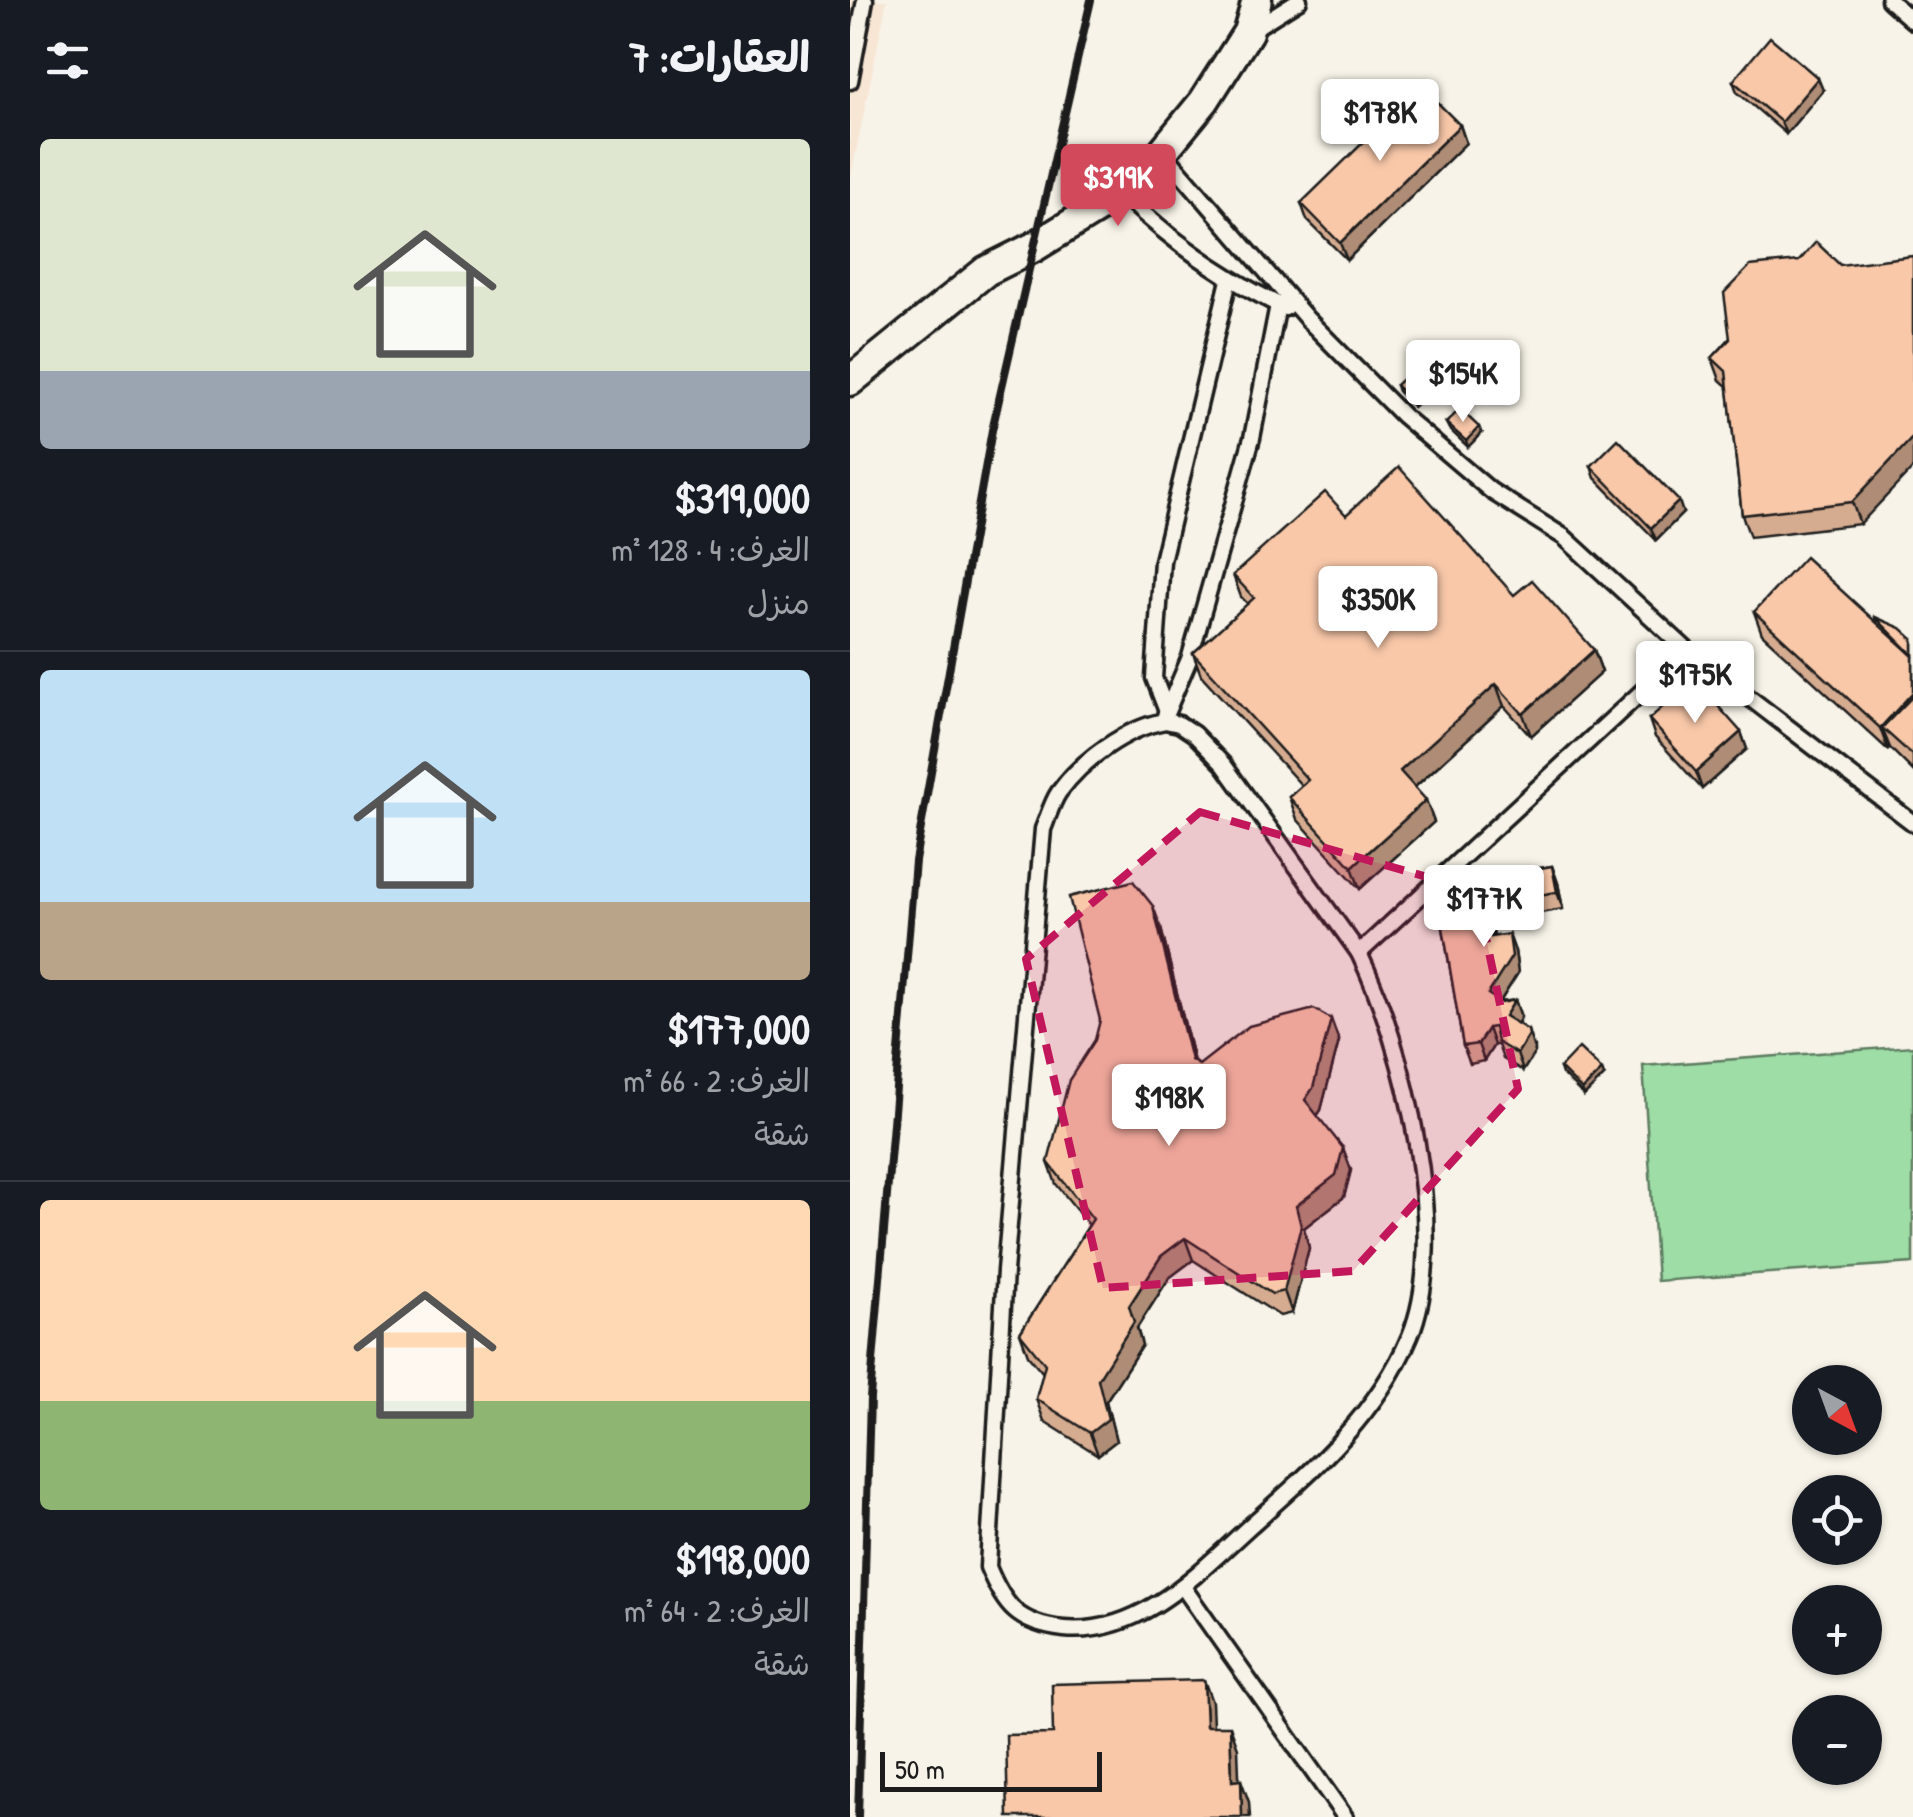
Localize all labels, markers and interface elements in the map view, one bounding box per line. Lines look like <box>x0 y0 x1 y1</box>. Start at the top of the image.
text: العقارات: 7 <box>629 28 810 85</box>
icon: filters <box>40 33 95 88</box>
pin: $178K <box>1310 79 1450 164</box>
text: $178K <box>1343 90 1417 133</box>
pin: $319K <box>1048 144 1188 229</box>
text: $319K <box>1083 155 1153 198</box>
icon: home <box>335 204 515 384</box>
pin: $154K <box>1393 340 1533 425</box>
text: $154K <box>1428 351 1498 394</box>
text: $319,000 <box>674 469 810 526</box>
text: الغرف: 4 · 128 m² <box>611 528 810 571</box>
pin: $350K <box>1308 566 1448 651</box>
text: $350K <box>1340 577 1416 620</box>
text: منزل <box>747 581 810 624</box>
pin: $175K <box>1625 641 1765 726</box>
text: $175K <box>1658 652 1732 695</box>
icon: home <box>335 735 515 915</box>
pin: $177K <box>1414 865 1554 950</box>
text: $177K <box>1446 876 1522 919</box>
text: $177,000 <box>667 1000 810 1057</box>
text: الغرف: 2 · 66 m² <box>623 1059 810 1102</box>
pin: $198K <box>1099 1064 1239 1149</box>
text: $198K <box>1134 1075 1204 1118</box>
text: شقة <box>754 1112 810 1155</box>
icon: home <box>335 1265 515 1445</box>
north arrow <box>1792 1365 1882 1455</box>
map controls <box>1792 1365 1882 1785</box>
button: locate <box>1792 1475 1882 1565</box>
text: $198,000 <box>675 1530 810 1587</box>
button: + <box>1792 1585 1882 1675</box>
text: الغرف: 2 · 64 m² <box>624 1589 810 1632</box>
text: شقة <box>754 1642 810 1685</box>
button: − <box>1792 1695 1882 1785</box>
scale bar <box>880 1747 1102 1792</box>
text: 50 m <box>895 1750 945 1788</box>

